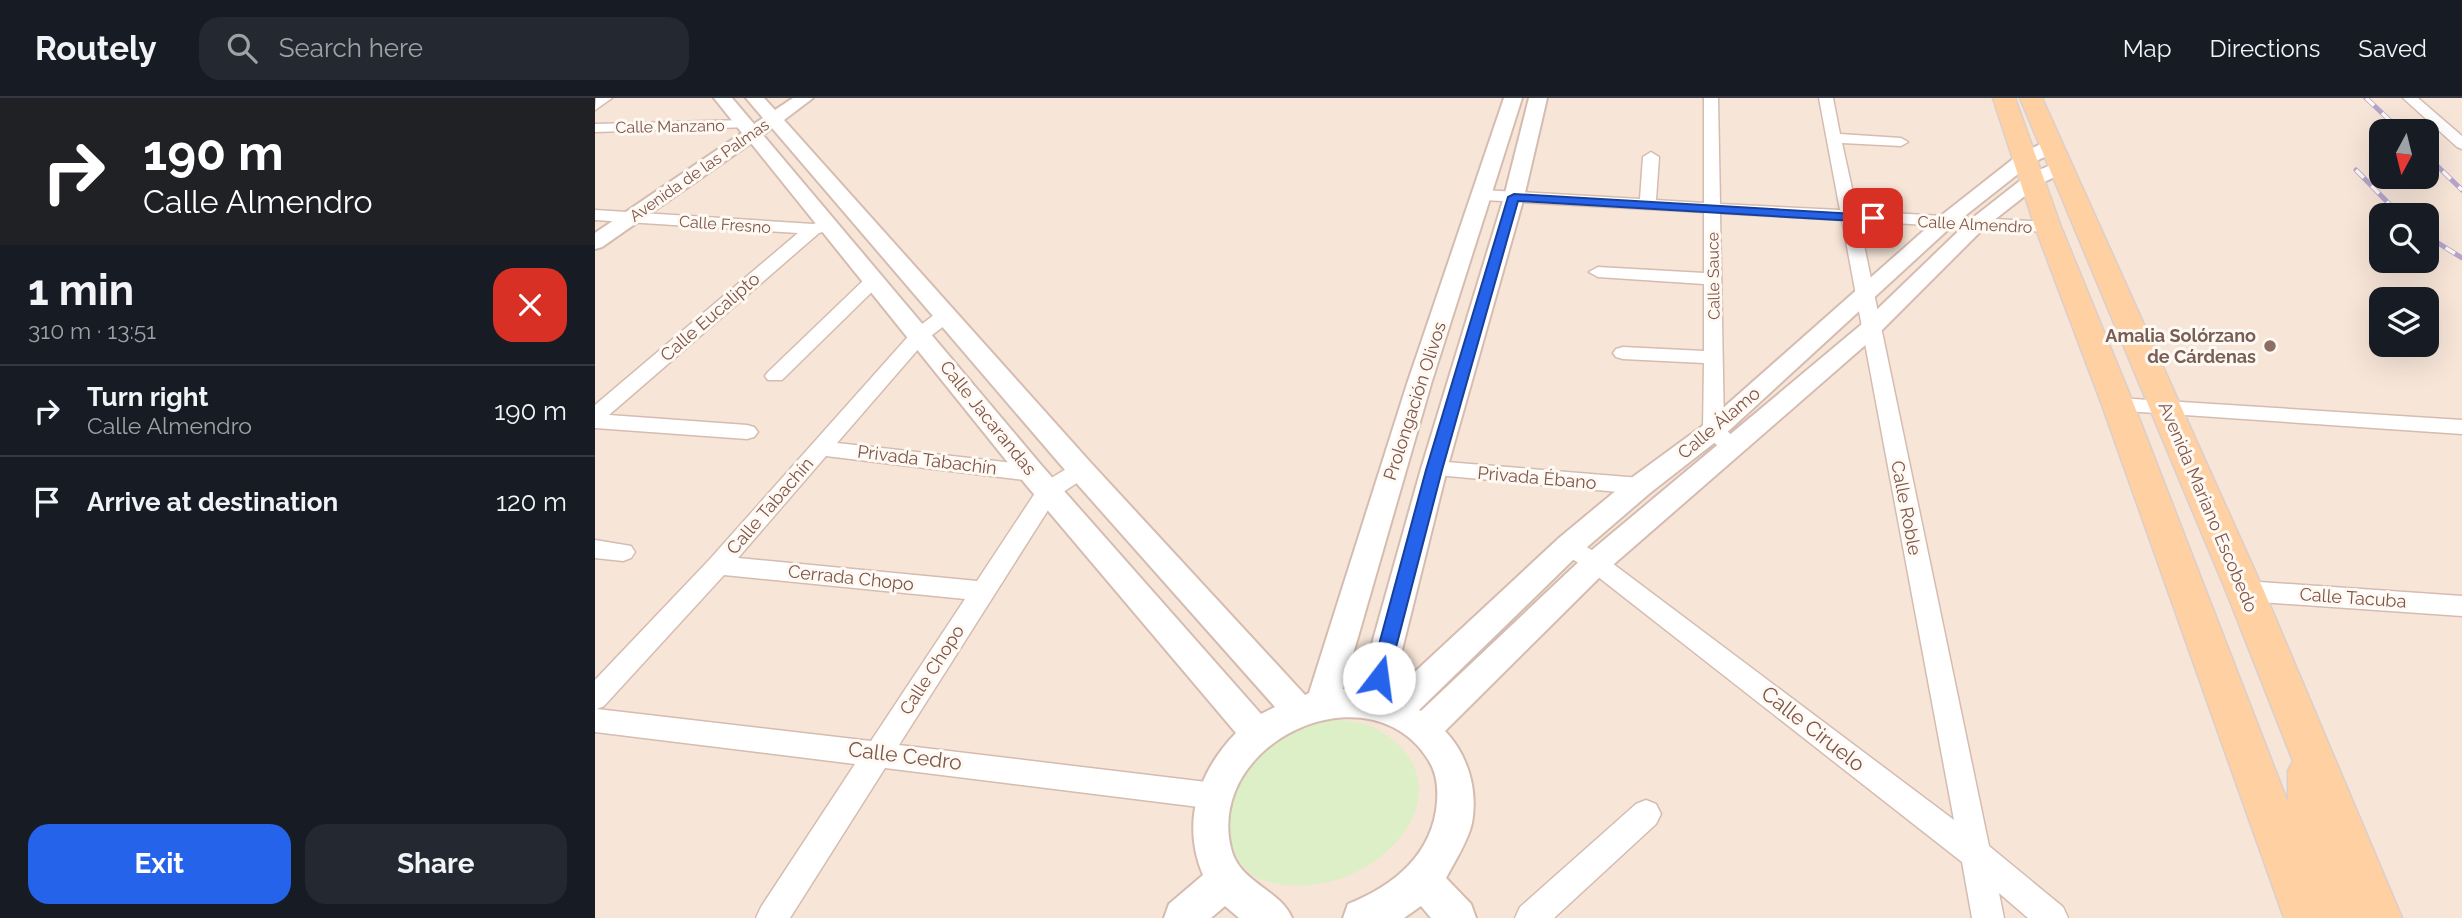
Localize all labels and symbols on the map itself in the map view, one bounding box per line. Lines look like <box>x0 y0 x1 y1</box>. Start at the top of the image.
street label: Avenida de las Palmas <box>626 115 773 226</box>
street label: Calle Manzano <box>615 116 725 137</box>
north arrow <box>2369 119 2439 189</box>
pin <box>1843 188 1903 248</box>
street label: Calle Fresno <box>678 212 772 237</box>
street label: Calle Almendro <box>1917 212 2033 237</box>
street label: Calle Sauce <box>1703 232 1724 320</box>
street label: Calle Eucalipto <box>656 268 764 365</box>
street label: Prolongación Olivos <box>1379 319 1450 483</box>
place label: Amalia Solórzano de Cárdenas <box>2105 325 2256 367</box>
marker: Amalia Solórzano de Cárdenas <box>2262 338 2278 354</box>
street label: Calle Jacarandas <box>936 356 1041 479</box>
street label: Calle Álamo <box>1673 381 1764 463</box>
street label: Avenida Mariano Escobedo <box>2155 398 2262 615</box>
street label: Privada Tabachín <box>856 441 998 478</box>
street label: Calle Tabachín <box>722 453 817 558</box>
street label: Calle Roble <box>1887 459 1926 557</box>
street label: Privada Ébano <box>1477 461 1598 493</box>
street label: Cerrada Chopo <box>787 560 915 595</box>
street label: Calle Tacuba <box>2299 583 2407 612</box>
street label: Calle Chopo <box>895 621 968 718</box>
position arrow <box>1342 641 1416 715</box>
street label: Calle Ciruelo <box>1757 680 1870 777</box>
street label: Calle Cedro <box>847 736 963 775</box>

